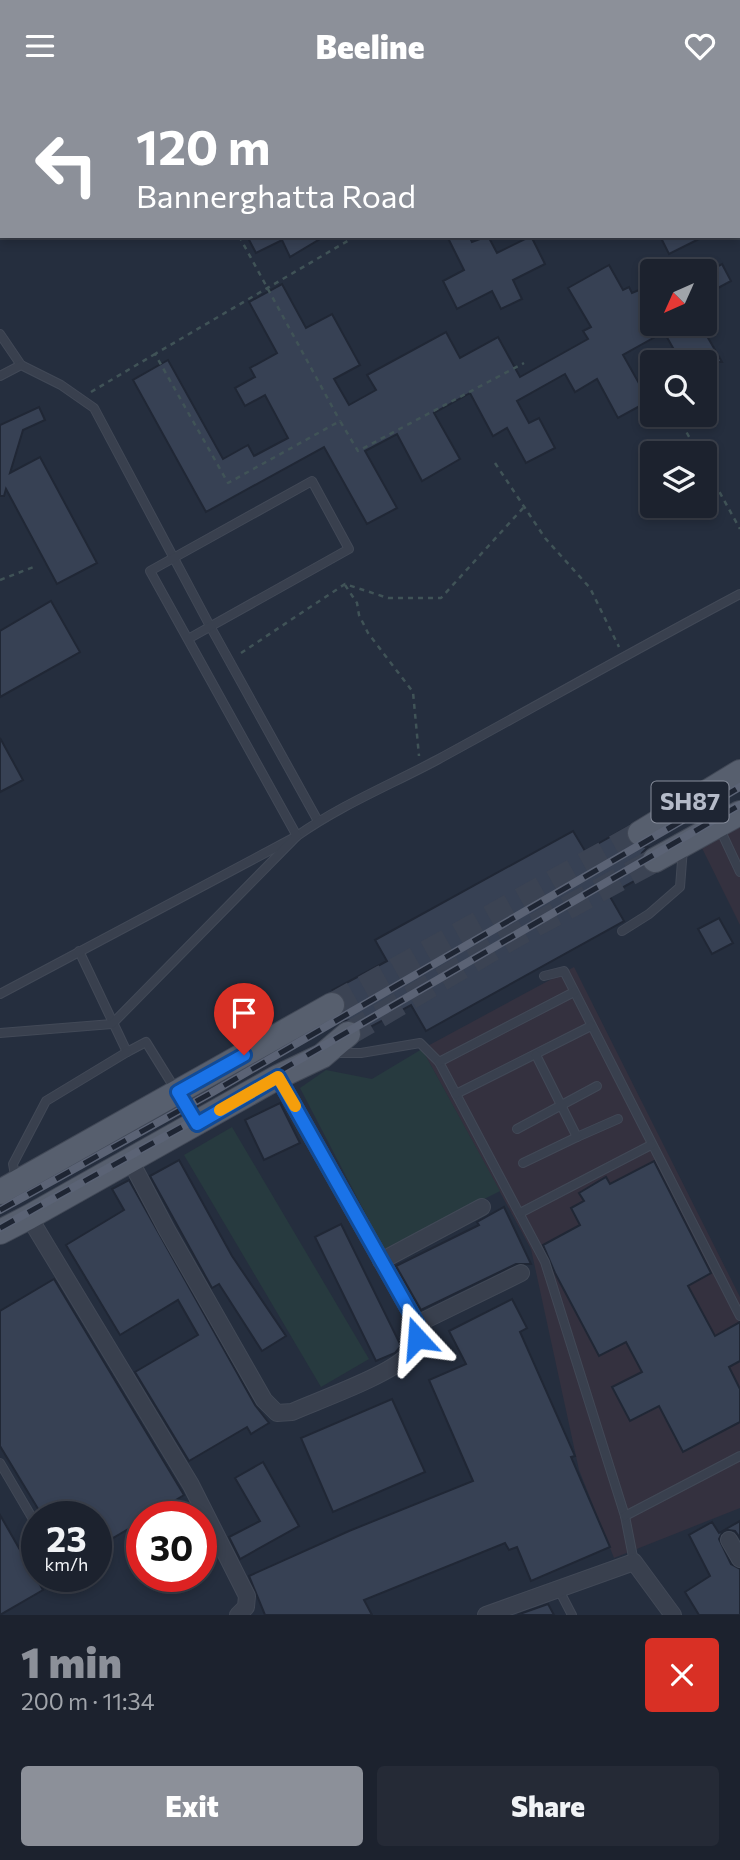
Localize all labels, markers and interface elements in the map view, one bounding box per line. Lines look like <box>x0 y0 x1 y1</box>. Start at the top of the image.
text: Beeline <box>316 26 424 66</box>
icon: menu <box>21 27 59 65</box>
icon: heart <box>681 27 719 65</box>
text: 120 m <box>136 115 270 175</box>
icon: left <box>21 119 112 210</box>
text: Bannerghatta Road <box>136 175 416 215</box>
north arrow <box>640 259 718 336</box>
map controls <box>640 259 717 518</box>
button: search <box>640 350 717 427</box>
button: layers <box>640 441 717 518</box>
road number: SH87 <box>652 781 728 823</box>
pin <box>214 983 274 1055</box>
icon: arrive <box>225 994 263 1032</box>
position arrow <box>380 1301 454 1375</box>
speed limit sign: 30 <box>126 1501 217 1592</box>
text: 23 <box>46 1516 87 1559</box>
text: km/h <box>45 1553 88 1575</box>
text: 1 min <box>21 1635 122 1687</box>
button: close <box>645 1638 719 1712</box>
text: 200 m · 11:34 <box>21 1687 154 1715</box>
button: Exit <box>21 1766 363 1846</box>
button: Share <box>377 1766 719 1846</box>

